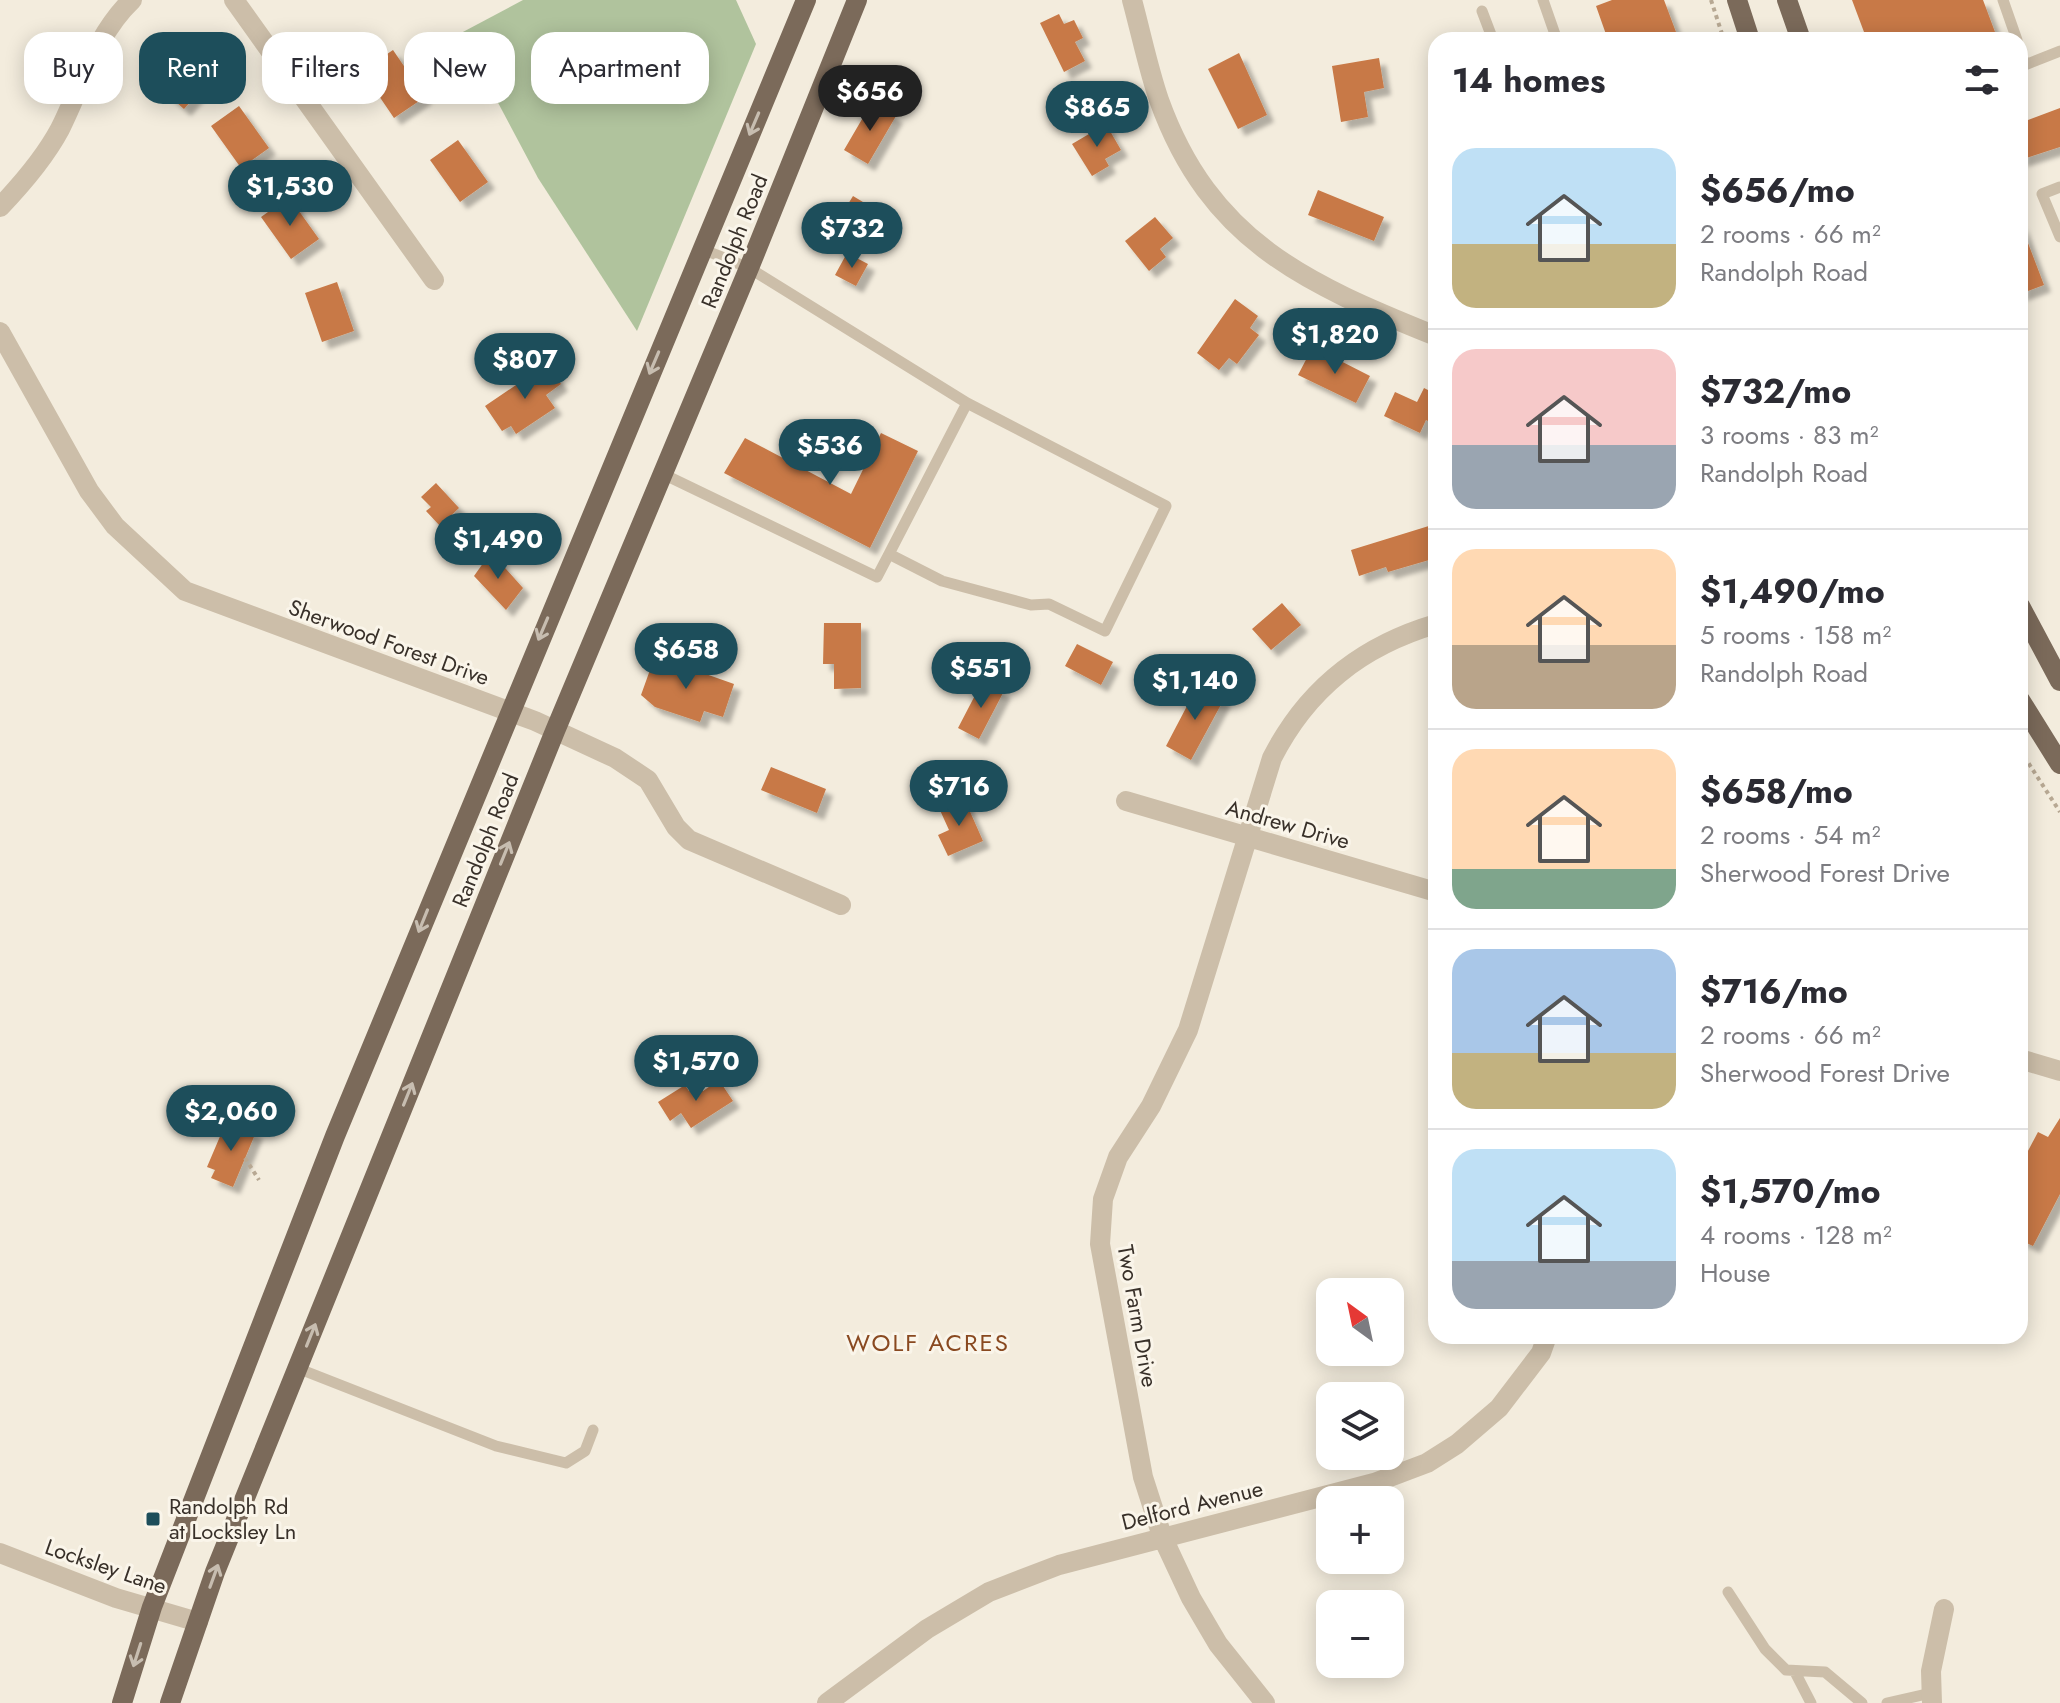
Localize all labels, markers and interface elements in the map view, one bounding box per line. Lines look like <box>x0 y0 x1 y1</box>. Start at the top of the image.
chip: Buy <box>24 32 123 104</box>
chip: Rent <box>139 32 246 104</box>
chip: Filters <box>262 32 388 104</box>
chip: New <box>404 32 515 104</box>
chip: Apartment <box>531 32 709 104</box>
text: 14 homes <box>1452 56 1606 105</box>
icon: filters <box>1960 58 2004 102</box>
pin: $656 <box>823 65 917 133</box>
text: $656 <box>836 72 904 110</box>
pin: $865 <box>1050 81 1144 149</box>
text: $865 <box>1064 88 1130 126</box>
one-way arrow <box>746 111 761 136</box>
pin: $1,530 <box>225 160 355 228</box>
text: $656/mo <box>1700 166 1855 215</box>
text: $1,530 <box>246 167 334 205</box>
street label: Randolph Road <box>693 169 775 313</box>
icon: home <box>1516 180 1612 276</box>
pin: $732 <box>805 202 899 270</box>
text: $732 <box>819 209 885 247</box>
text: 2 rooms · 66 m² <box>1700 215 1881 253</box>
text: Randolph Road <box>1700 253 1868 291</box>
pin: $1,820 <box>1270 308 1400 376</box>
text: $1,820 <box>1291 315 1379 353</box>
pin: $807 <box>478 333 572 401</box>
text: $807 <box>492 340 558 378</box>
one-way arrow <box>645 350 660 375</box>
text: $732/mo <box>1700 367 1851 416</box>
icon: home <box>1516 381 1612 477</box>
text: 3 rooms · 83 m² <box>1700 416 1879 454</box>
pin: $536 <box>783 419 877 487</box>
text: $536 <box>797 426 863 464</box>
text: Randolph Road <box>1700 454 1868 492</box>
pin: $1,490 <box>433 513 563 581</box>
text: $1,490 <box>453 520 543 558</box>
text: $1,490/mo <box>1700 567 1885 616</box>
icon: home <box>1516 581 1612 677</box>
street label: Sherwood Forest Drive <box>284 591 494 693</box>
one-way arrow <box>534 616 549 641</box>
text: 5 rooms · 158 m² <box>1700 616 1891 654</box>
pin: $658 <box>639 623 733 691</box>
text: $658 <box>653 630 719 668</box>
pin: $551 <box>934 642 1028 710</box>
text: $551 <box>950 649 1012 687</box>
pin: $1,140 <box>1130 654 1260 722</box>
text: Randolph Road <box>1700 654 1868 692</box>
text: $1,140 <box>1152 661 1238 699</box>
pin: $716 <box>912 760 1006 828</box>
text: $716 <box>928 767 990 805</box>
text: $658/mo <box>1700 767 1853 816</box>
street label: Randolph Road <box>444 768 526 912</box>
icon: home <box>1516 781 1612 877</box>
street label: Andrew Drive <box>1222 791 1354 857</box>
text: 2 rooms · 54 m² <box>1700 816 1881 854</box>
one-way arrow <box>499 841 514 866</box>
text: Sherwood Forest Drive <box>1700 854 1950 892</box>
one-way arrow <box>415 908 429 933</box>
text: $716/mo <box>1700 967 1848 1016</box>
icon: home <box>1516 981 1612 1077</box>
text: 2 rooms · 66 m² <box>1700 1016 1881 1054</box>
pin: $1,570 <box>631 1035 761 1103</box>
text: $1,570 <box>652 1042 740 1080</box>
text: Sherwood Forest Drive <box>1700 1054 1950 1092</box>
one-way arrow <box>402 1082 416 1107</box>
pin: $2,060 <box>166 1085 296 1153</box>
text: $2,060 <box>184 1092 278 1130</box>
text: $1,570/mo <box>1700 1167 1881 1216</box>
icon: home <box>1516 1181 1612 1277</box>
text: 4 rooms · 128 m² <box>1700 1216 1892 1254</box>
street label: Two Farm Drive <box>1110 1242 1166 1390</box>
text: House <box>1700 1254 1770 1292</box>
north arrow <box>1316 1278 1404 1366</box>
map controls <box>1316 1278 1404 1678</box>
one-way arrow <box>304 1323 319 1348</box>
district label: WOLF ACRES <box>846 1325 1010 1360</box>
button: layers <box>1316 1382 1404 1470</box>
street label: Delford Avenue <box>1118 1472 1266 1538</box>
button: + <box>1316 1486 1404 1574</box>
place label: Randolph Rd at Locksley Ln <box>169 1490 296 1547</box>
marker: Randolph Rd at Locksley Ln <box>144 1510 162 1528</box>
street label: Locksley Lane <box>41 1530 171 1602</box>
one-way arrow <box>207 1564 222 1589</box>
button: − <box>1316 1590 1404 1678</box>
one-way arrow <box>129 1642 143 1667</box>

